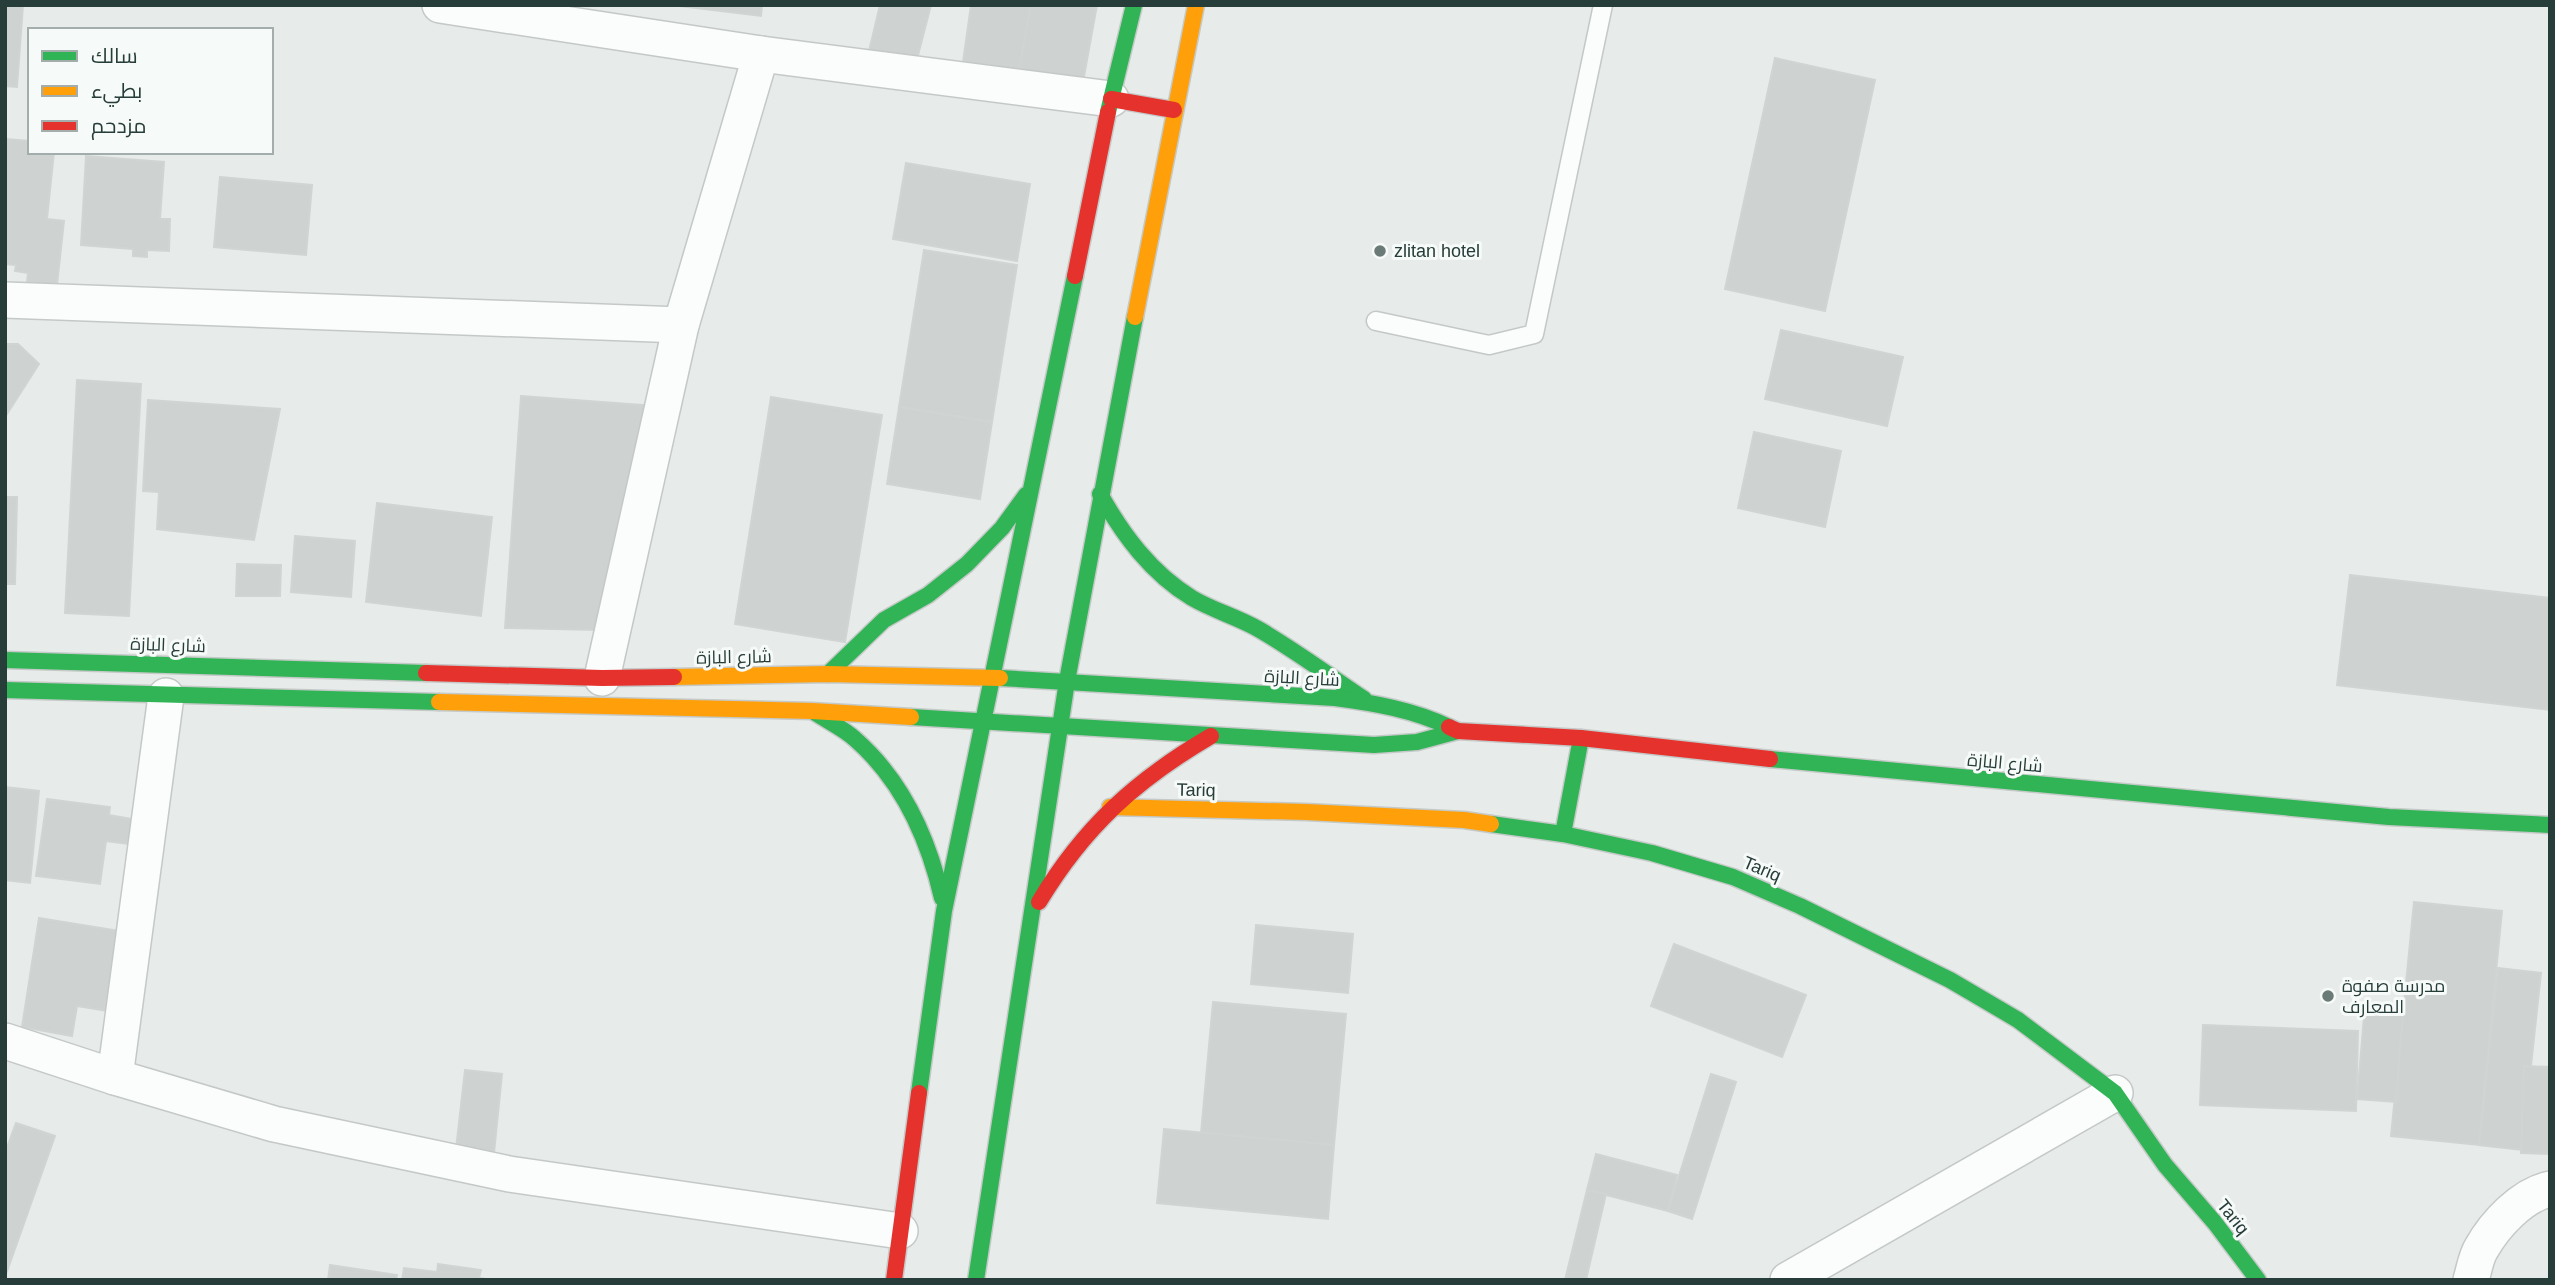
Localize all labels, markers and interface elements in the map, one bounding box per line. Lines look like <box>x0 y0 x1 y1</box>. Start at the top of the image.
legend <box>28 28 273 154</box>
text: سالك <box>91 44 138 67</box>
text: بطيء <box>91 79 142 107</box>
text: مزدحم <box>91 114 146 140</box>
place label: zlitan hotel <box>1394 241 1480 261</box>
marker: zlitan hotel <box>1372 243 1388 259</box>
street label: شارع البازة <box>130 634 206 658</box>
street label: شارع البازة <box>696 646 772 670</box>
street label: شارع البازة <box>1264 666 1340 692</box>
street label: شارع البازة <box>1966 750 2043 778</box>
street label: Tariq <box>1176 780 1216 800</box>
street label: Tariq <box>1740 852 1784 886</box>
place label: مدرسة صفوة المعارف <box>2342 976 2445 1018</box>
marker: مدرسة صفوة المعارف <box>2320 988 2336 1004</box>
street label: Tariq <box>2213 1196 2253 1238</box>

